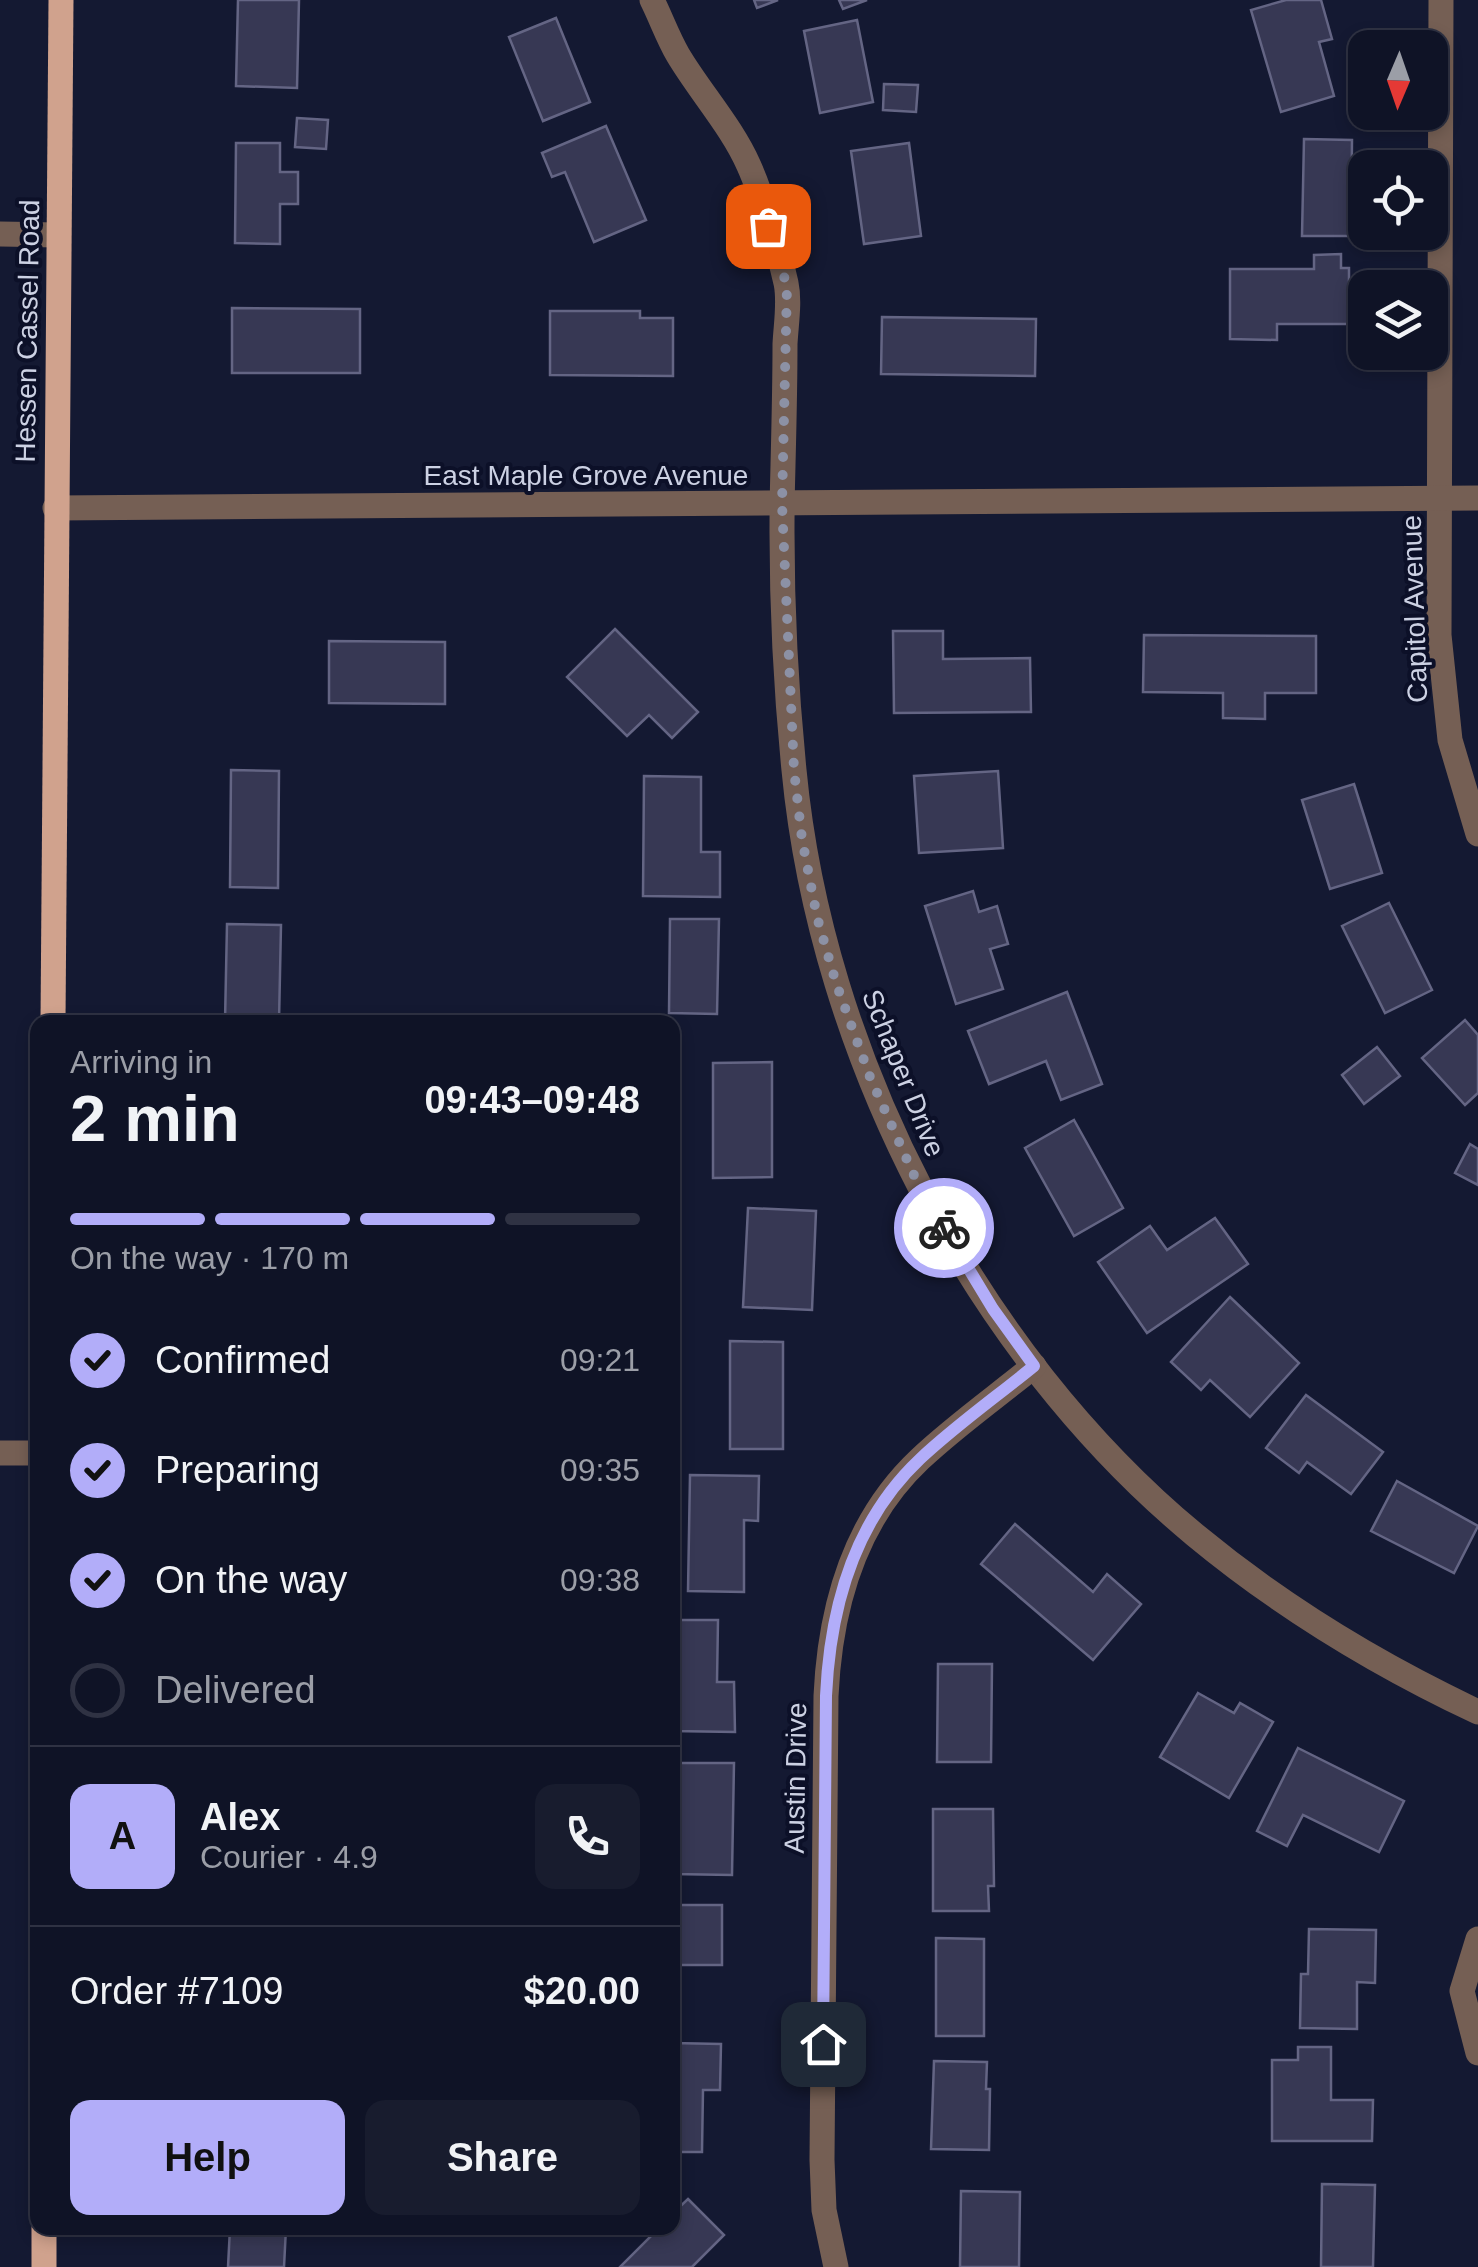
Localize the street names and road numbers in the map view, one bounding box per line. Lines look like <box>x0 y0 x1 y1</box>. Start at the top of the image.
street label: Hessen Cassel Road <box>10 199 45 463</box>
street label: East Maple Grove Avenue <box>424 460 748 491</box>
street label: Capitol Avenue <box>1396 515 1433 703</box>
street label: Schaper Drive <box>856 985 951 1161</box>
street label: Austin Drive <box>779 1702 812 1854</box>

